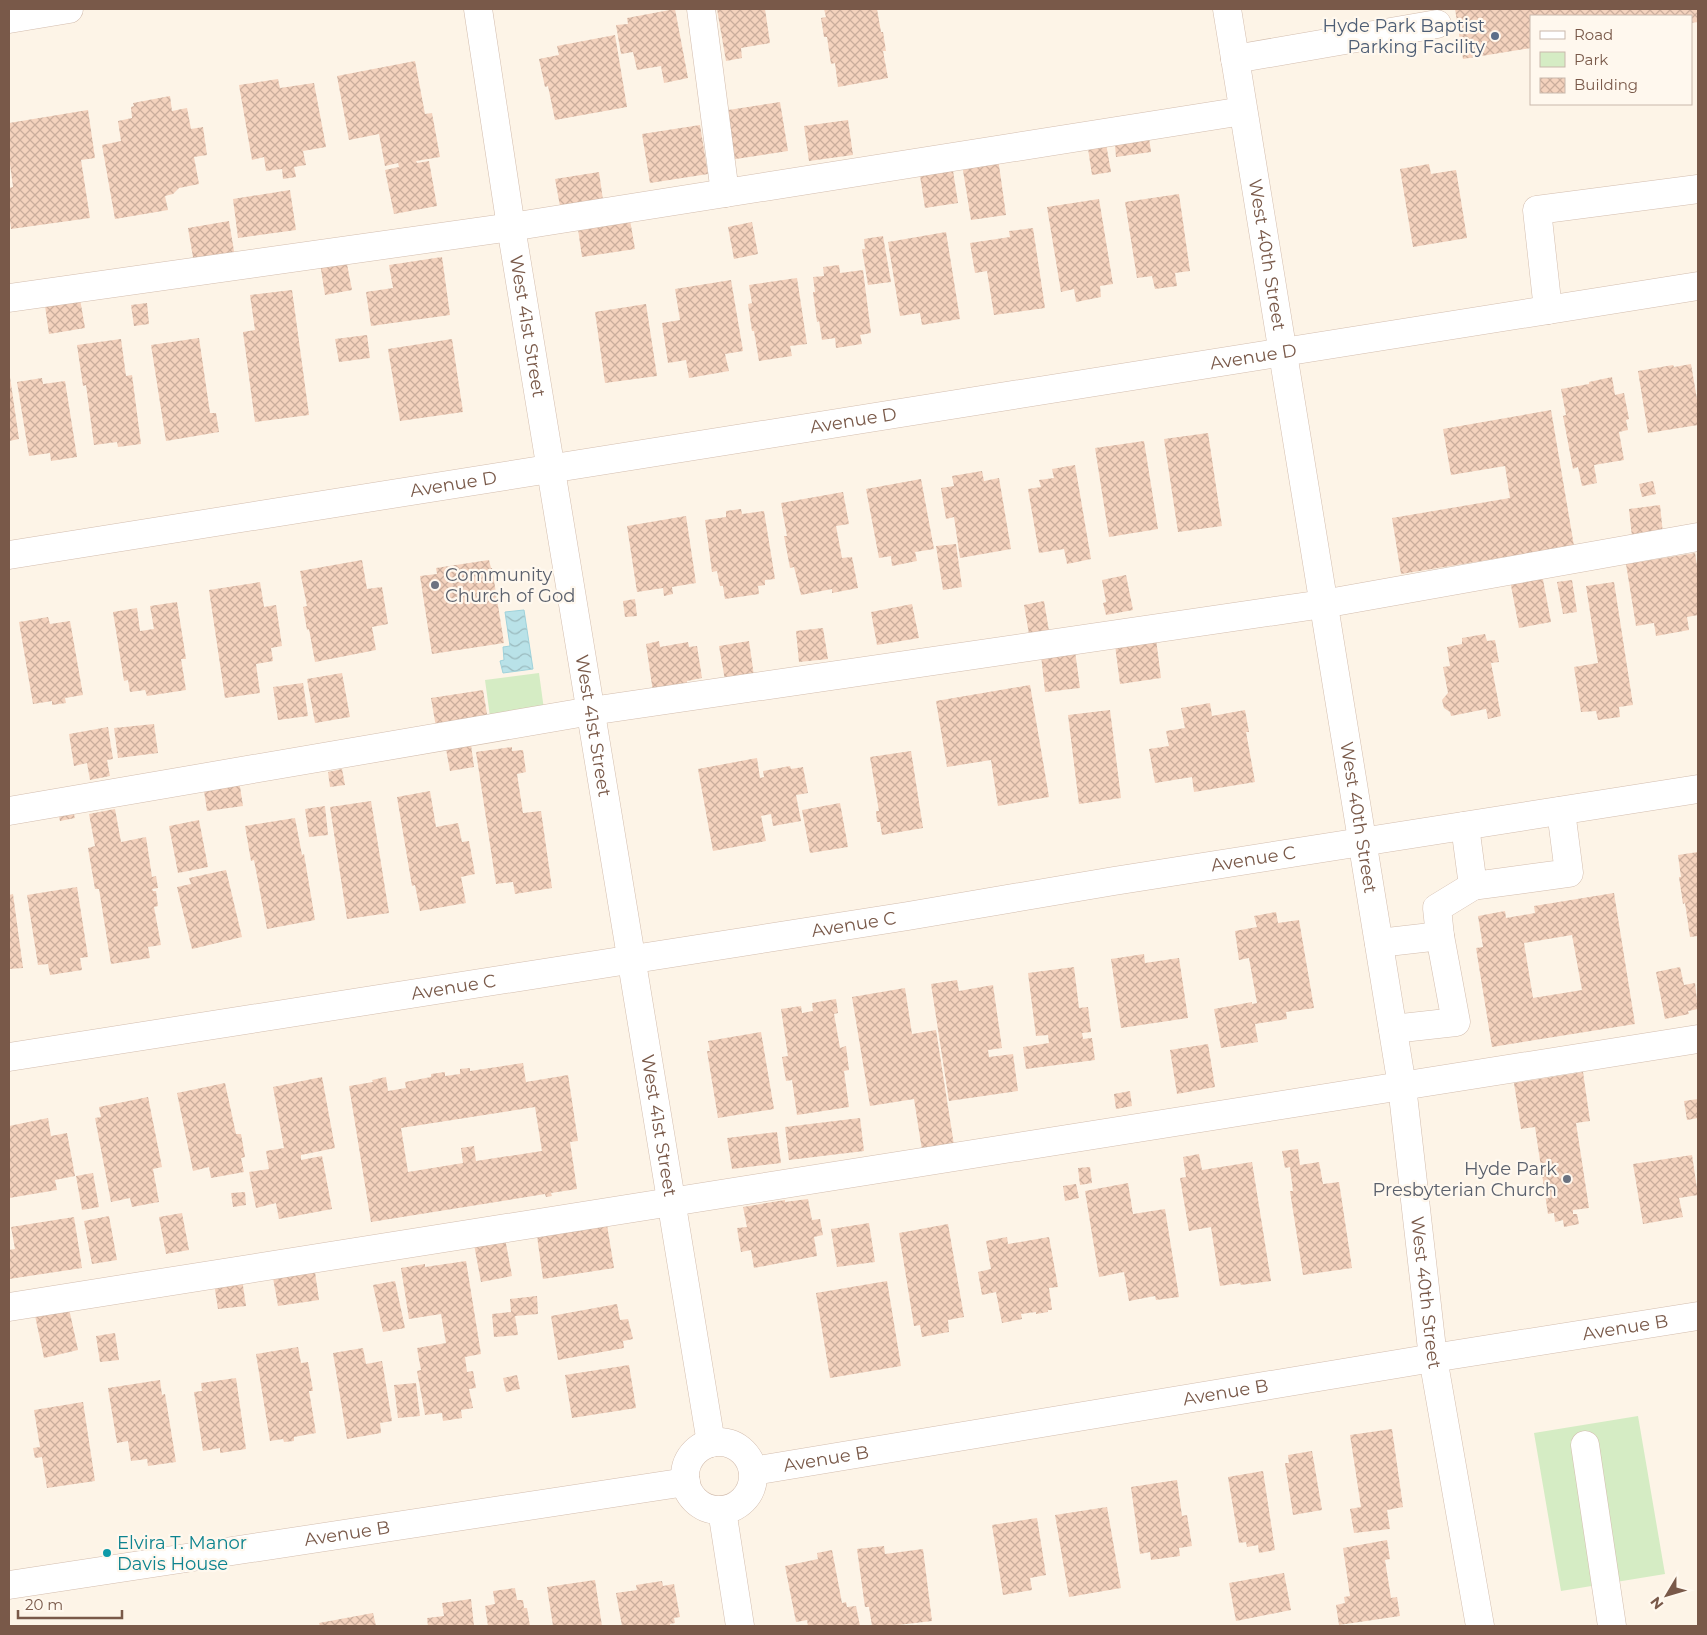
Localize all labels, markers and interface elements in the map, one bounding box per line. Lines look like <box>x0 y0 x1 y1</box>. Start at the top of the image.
place label: Hyde Park Baptist Parking Facility <box>1323 15 1485 58</box>
legend <box>1530 15 1692 105</box>
text: Road <box>1574 25 1613 44</box>
marker: Hyde Park Baptist Parking Facility <box>1489 30 1501 42</box>
text: Park <box>1574 50 1608 69</box>
text: Building <box>1574 75 1638 94</box>
street label: West 40th Street <box>1244 177 1290 332</box>
street label: West 41st Street <box>505 253 550 399</box>
street label: Avenue D <box>1208 339 1298 375</box>
street label: Avenue D <box>808 403 898 438</box>
street label: Avenue D <box>408 466 498 502</box>
place label: Community Church of God <box>445 564 575 607</box>
marker: Community Church of God <box>429 579 441 591</box>
street label: West 41st Street <box>571 653 616 799</box>
street label: West 40th Street <box>1335 740 1382 895</box>
street label: Avenue C <box>1209 841 1297 877</box>
street label: Avenue C <box>810 907 898 942</box>
street label: Avenue C <box>410 970 498 1005</box>
street label: West 41st Street <box>636 1053 681 1198</box>
place label: Hyde Park Presbyterian Church <box>1373 1158 1557 1201</box>
marker: Hyde Park Presbyterian Church <box>1561 1173 1573 1185</box>
street label: West 40th Street <box>1406 1215 1446 1371</box>
street label: Avenue B <box>1581 1310 1670 1345</box>
street label: Avenue B <box>1181 1375 1270 1410</box>
street label: Avenue B <box>782 1441 870 1477</box>
street label: Avenue B <box>303 1516 391 1551</box>
place label: Elvira T. Manor Davis House <box>117 1532 247 1575</box>
marker: Elvira T. Manor Davis House <box>101 1547 113 1559</box>
north arrow <box>1642 1570 1692 1620</box>
scale bar <box>18 1588 121 1620</box>
text: N <box>1646 1593 1667 1613</box>
text: 20 m <box>25 1595 63 1614</box>

